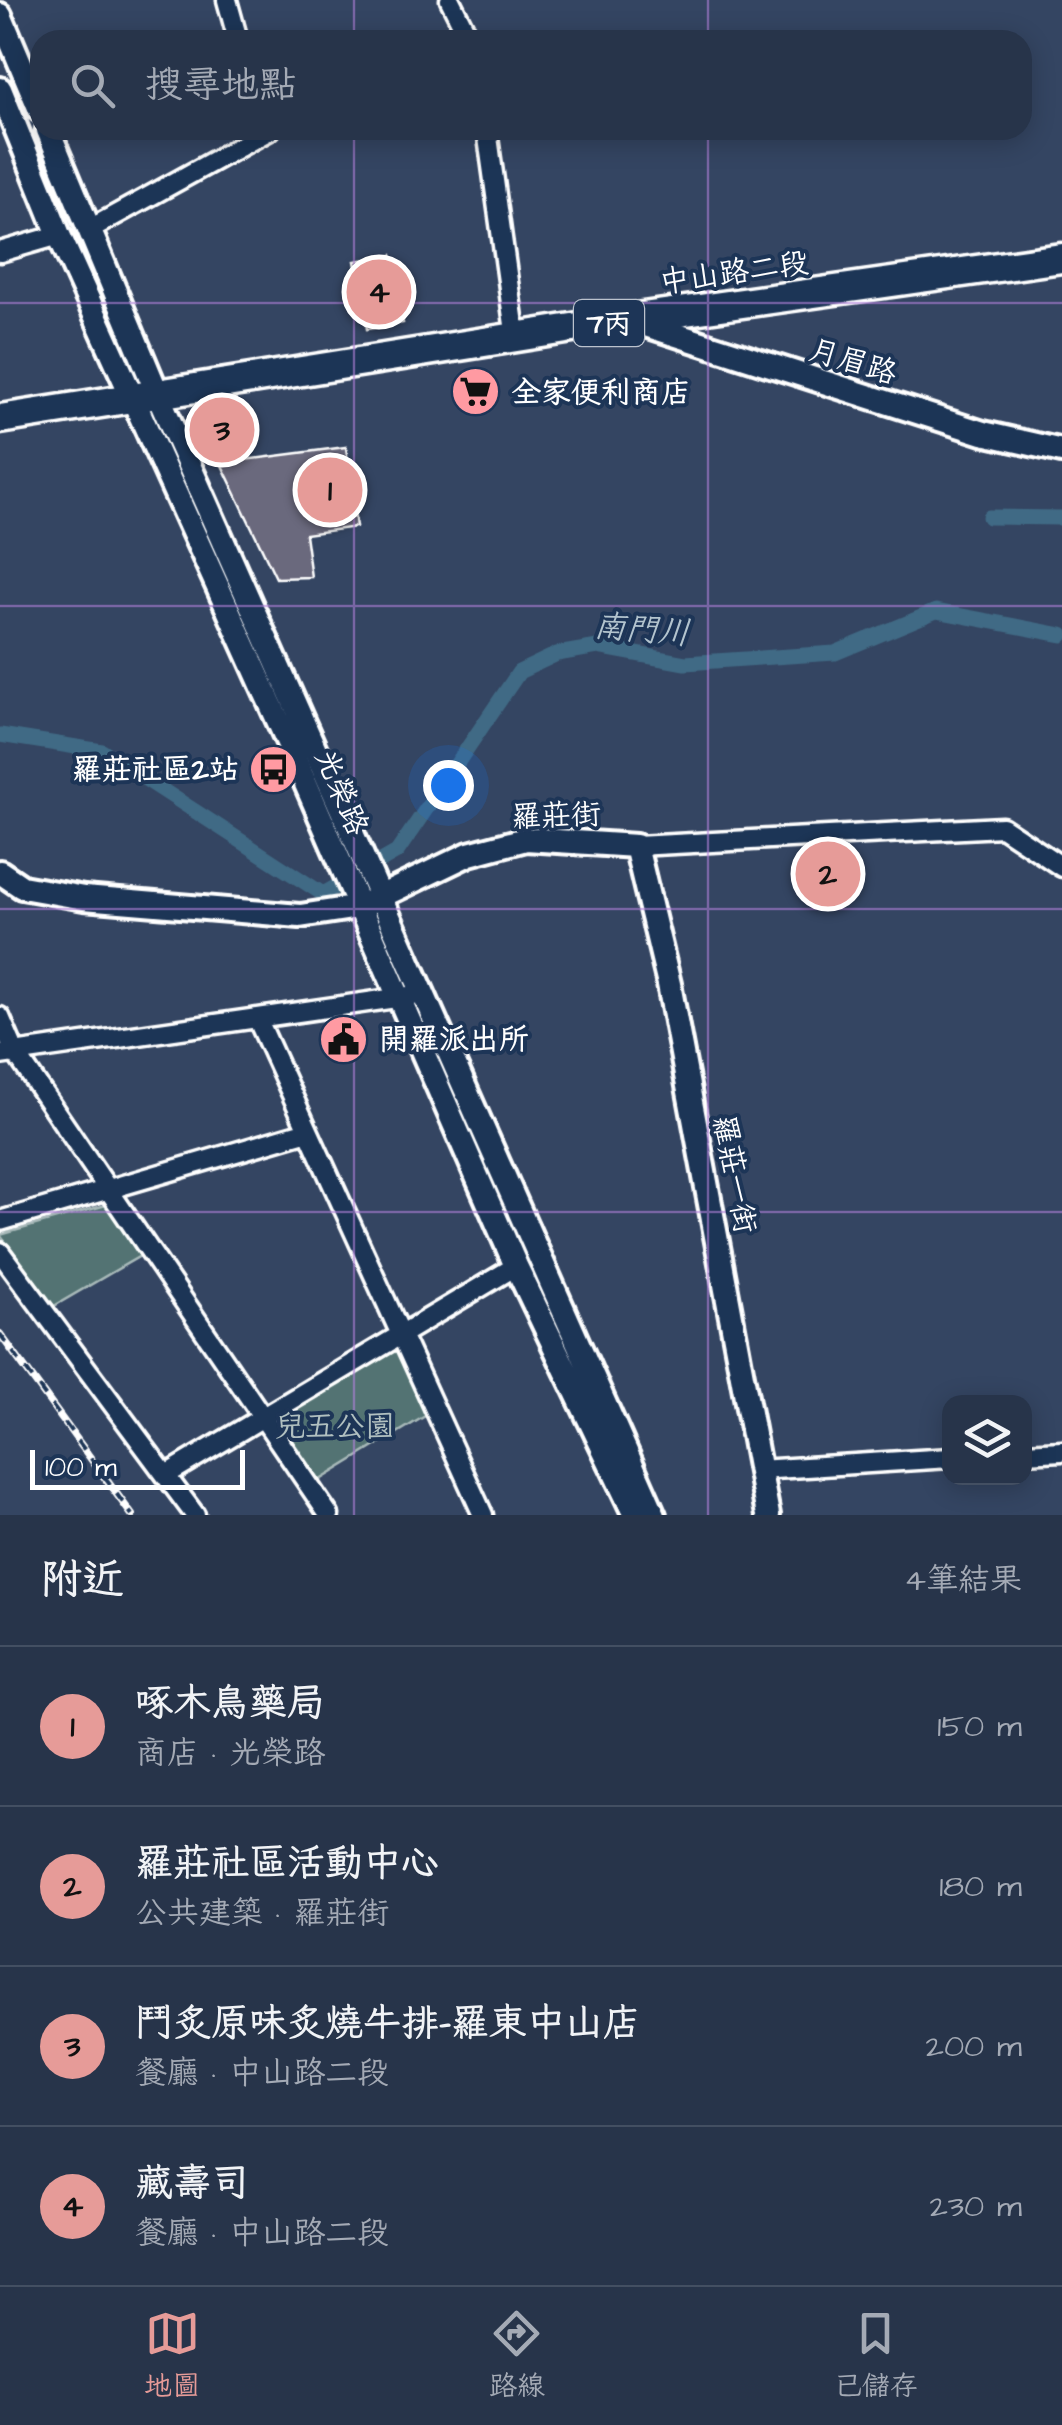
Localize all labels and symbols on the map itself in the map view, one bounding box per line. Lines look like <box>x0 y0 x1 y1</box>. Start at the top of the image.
street label: 中山路二段 <box>657 242 811 304</box>
pin: 4 <box>346 254 412 330</box>
road number: 7丙 <box>574 300 644 346</box>
street label: 月眉路 <box>804 329 902 395</box>
supermarket icon: 全家便利商店 <box>450 366 502 418</box>
place label: 全家便利商店 <box>511 372 691 414</box>
pin: 3 <box>190 392 254 468</box>
pin: 1 <box>298 452 362 528</box>
water label: 南門川 <box>592 604 693 657</box>
bus stop icon: 羅莊社區2站 <box>248 743 300 795</box>
street label: 光榮路 <box>304 743 378 842</box>
place label: 羅莊社區2站 <box>72 749 239 791</box>
your location <box>423 760 474 811</box>
street label: 羅莊街 <box>510 793 602 839</box>
pin: 2 <box>796 836 860 912</box>
public building icon: 開羅派出所 <box>318 1013 370 1065</box>
place label: 開羅派出所 <box>379 1019 529 1061</box>
street label: 羅莊一街 <box>702 1111 766 1237</box>
park label: 兒五公園 <box>275 1406 395 1448</box>
scale bar <box>30 1445 245 1490</box>

